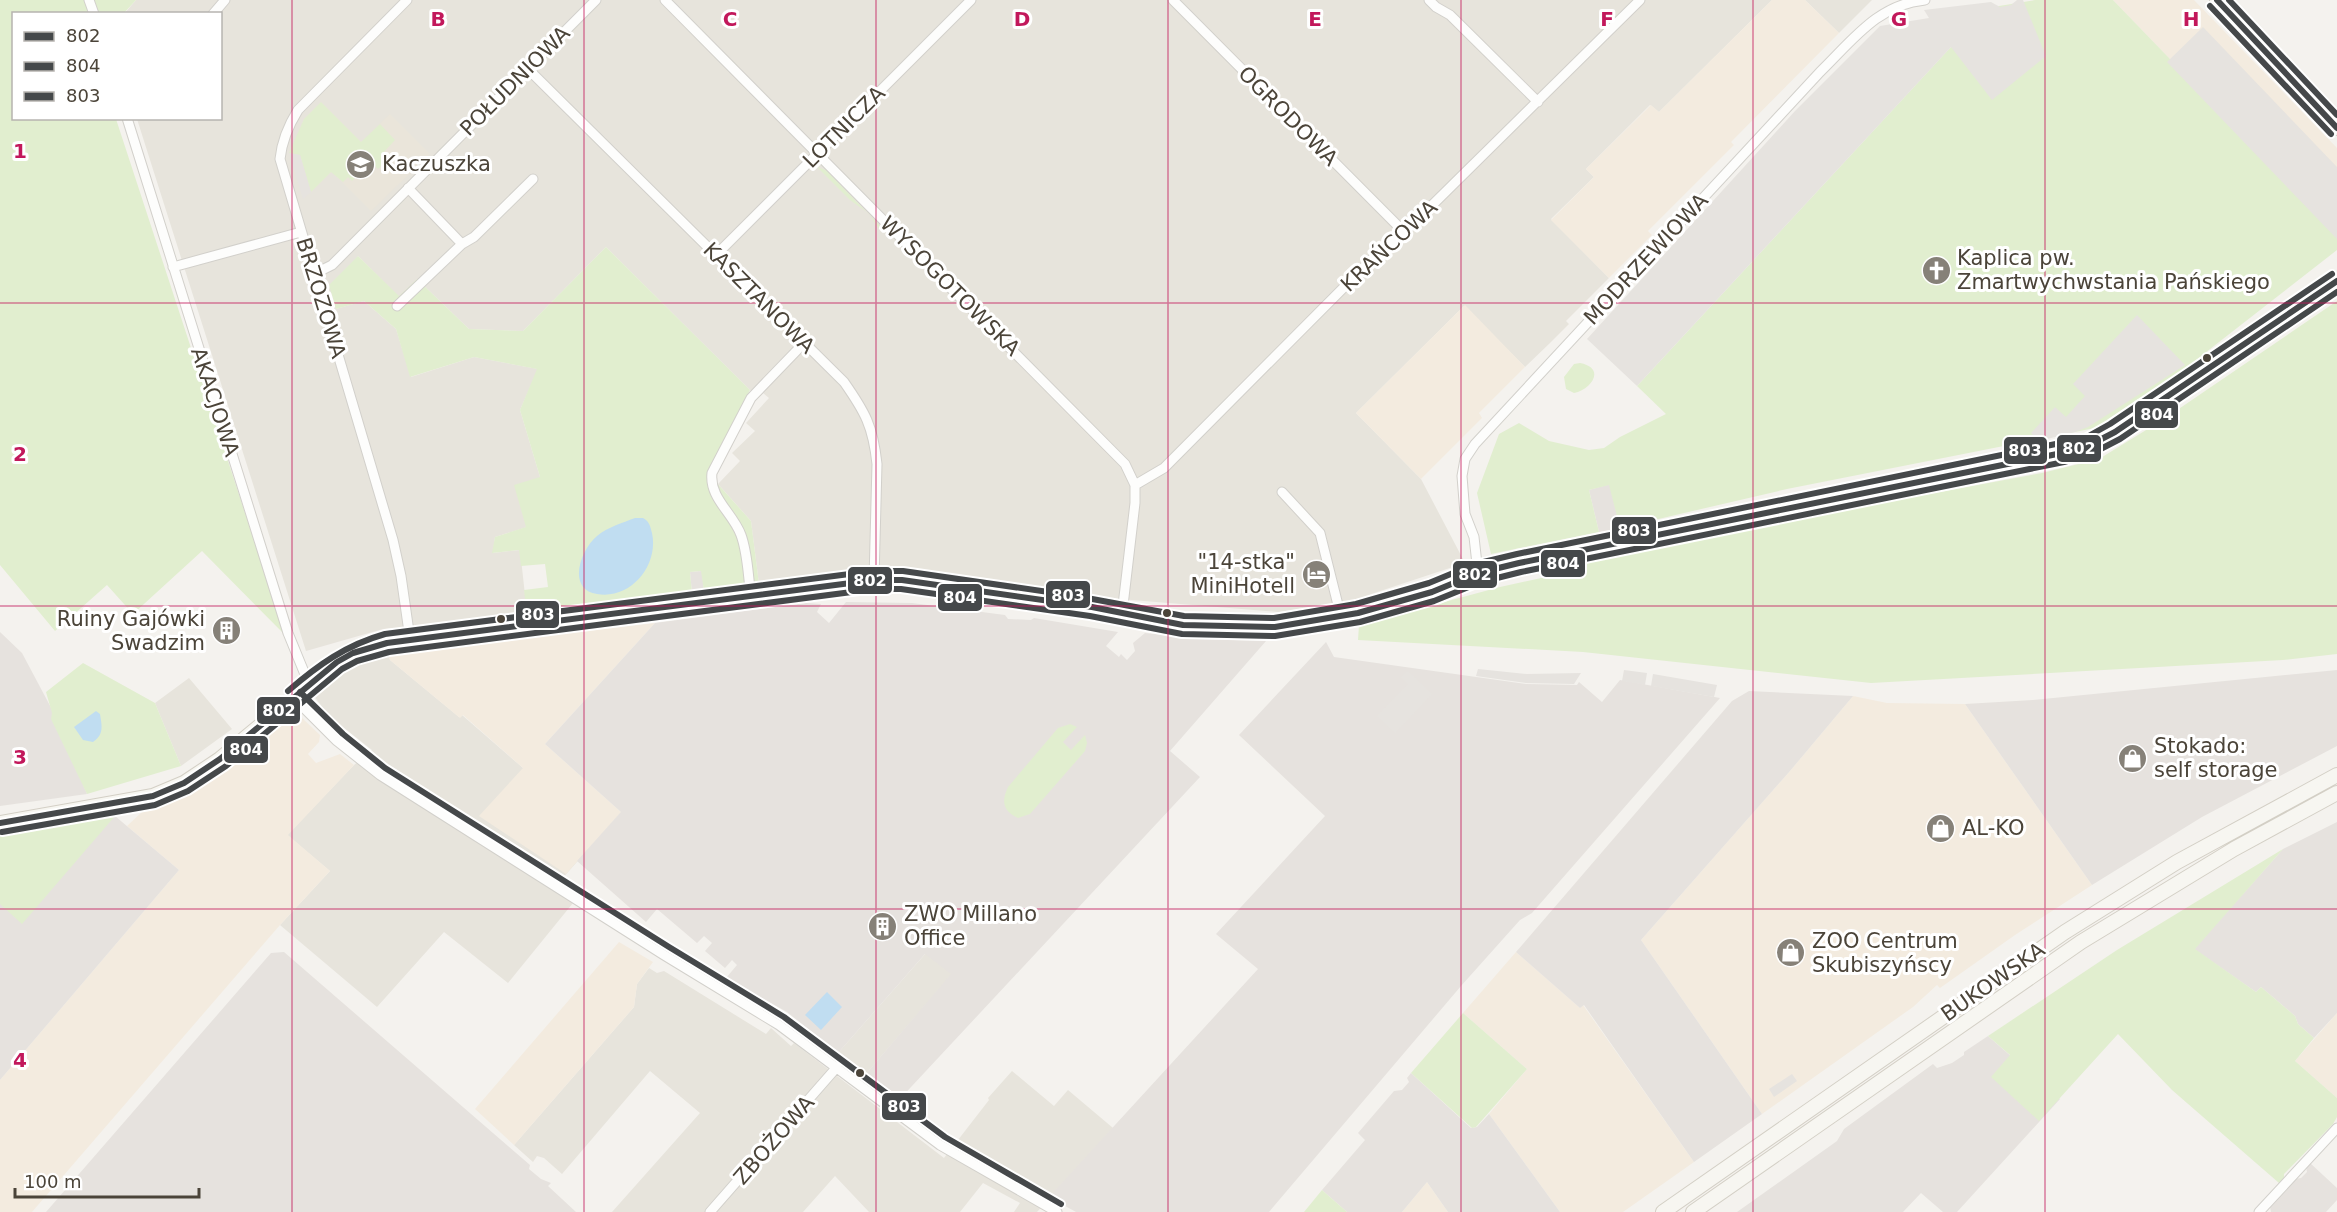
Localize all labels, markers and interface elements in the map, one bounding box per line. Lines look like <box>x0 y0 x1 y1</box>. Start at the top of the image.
text: B <box>430 7 446 31</box>
text: C <box>723 7 737 31</box>
text: D <box>1014 7 1030 31</box>
text: E <box>1308 7 1322 31</box>
text: F <box>1600 7 1614 31</box>
text: G <box>1891 7 1907 31</box>
text: H <box>2183 7 2199 31</box>
legend <box>12 12 222 120</box>
street label: POŁUDNIOWA <box>455 21 575 141</box>
text: 802 <box>66 25 100 46</box>
text: 804 <box>66 55 100 76</box>
street label: OGRODOWA <box>1233 61 1343 171</box>
street label: LOTNICZA <box>798 81 890 173</box>
text: 803 <box>66 85 100 106</box>
text: 1 <box>13 139 27 163</box>
school or university icon: Kaczuszka <box>345 148 377 180</box>
place label: Kaczuszka <box>382 152 491 176</box>
street label: MODRZEWIOWA <box>1579 188 1713 330</box>
street label: KRAŃCOWA <box>1335 194 1443 297</box>
street label: WYSOGOTOWSKA <box>875 211 1025 361</box>
street label: BRZOZOWA <box>291 235 351 362</box>
street label: KASZTANOWA <box>698 237 820 359</box>
place label: Kaplica pw. Zmartwychwstania Pańskiego <box>1957 246 2270 294</box>
church icon: Kaplica pw. Zmartwychwstania Pańskiego <box>1920 254 1952 286</box>
street label: AKACJOWA <box>186 344 244 460</box>
unlabelled marker <box>2201 352 2213 364</box>
line badge: 804 <box>2134 400 2179 429</box>
text: 804 <box>2140 405 2174 424</box>
line badge: 802 <box>2056 434 2102 463</box>
line badge: 803 <box>2003 436 2048 465</box>
text: 802 <box>2062 439 2096 458</box>
text: 803 <box>2008 441 2042 460</box>
text: 2 <box>13 442 27 466</box>
line badge: 803 <box>1611 516 1657 545</box>
text: 803 <box>1617 521 1651 540</box>
line badge: 804 <box>1540 549 1586 578</box>
place label: "14-stka" MiniHotell <box>1190 550 1295 598</box>
text: 804 <box>1546 554 1580 573</box>
hotel icon: "14-stka" MiniHotell <box>1300 558 1332 590</box>
line badge: 802 <box>1452 560 1498 589</box>
text: 802 <box>1458 565 1492 584</box>
line badge: 802 <box>847 566 893 595</box>
text: 802 <box>853 571 887 590</box>
line badge: 803 <box>1045 580 1091 609</box>
line badge: 804 <box>937 583 983 612</box>
text: 803 <box>1051 586 1085 605</box>
text: 804 <box>943 588 977 607</box>
line badge: 803 <box>515 600 560 629</box>
text: 803 <box>521 605 555 624</box>
place label: Ruiny Gajówki Swadzim <box>57 607 205 655</box>
unlabelled marker <box>1161 607 1173 619</box>
unlabelled marker <box>495 613 507 625</box>
building icon: Ruiny Gajówki Swadzim <box>210 615 242 647</box>
line badge: 802 <box>256 696 301 725</box>
text: 802 <box>262 701 296 720</box>
place label: Stokado: self storage <box>2154 734 2278 782</box>
line badge: 804 <box>223 735 269 764</box>
text: 804 <box>229 740 263 759</box>
shop icon: Stokado: self storage <box>2117 742 2149 774</box>
text: 3 <box>13 745 27 769</box>
shop icon: AL-KO <box>1925 812 1957 844</box>
place label: AL-KO <box>1962 816 2024 840</box>
place label: ZWO Millano Office <box>904 902 1037 950</box>
building icon: ZWO Millano Office <box>867 910 899 942</box>
place label: ZOO Centrum Skubiszyńscy <box>1812 929 1958 977</box>
shop icon: ZOO Centrum Skubiszyńscy <box>1775 937 1807 969</box>
street label: BUKOWSKA <box>1937 937 2050 1026</box>
text: 4 <box>13 1048 27 1072</box>
unlabelled marker <box>854 1067 866 1079</box>
street label: ZBOŻOWA <box>728 1090 820 1189</box>
line badge: 803 <box>881 1092 927 1121</box>
text: 803 <box>887 1097 921 1116</box>
scale bar <box>15 1161 200 1199</box>
text: 100 m <box>24 1171 82 1192</box>

